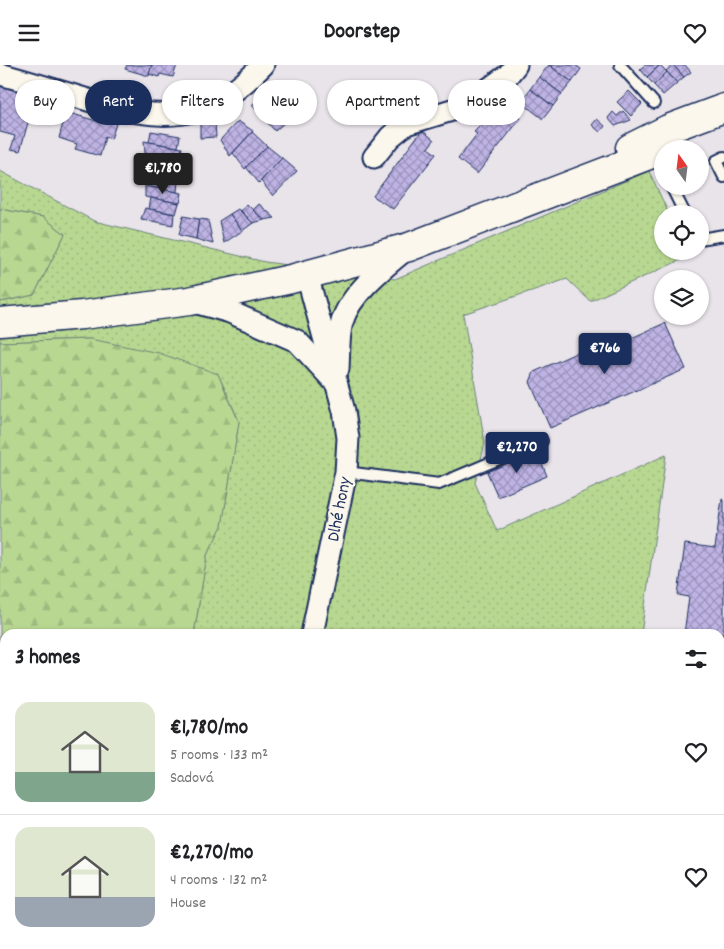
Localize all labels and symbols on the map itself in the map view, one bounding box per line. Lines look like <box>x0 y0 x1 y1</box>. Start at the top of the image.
north arrow <box>654 140 709 195</box>
pin: €1,780 <box>122 153 204 195</box>
pin: €766 <box>575 333 635 375</box>
pin: €2,270 <box>476 431 558 474</box>
street label: Dlhé hony <box>322 474 359 544</box>

